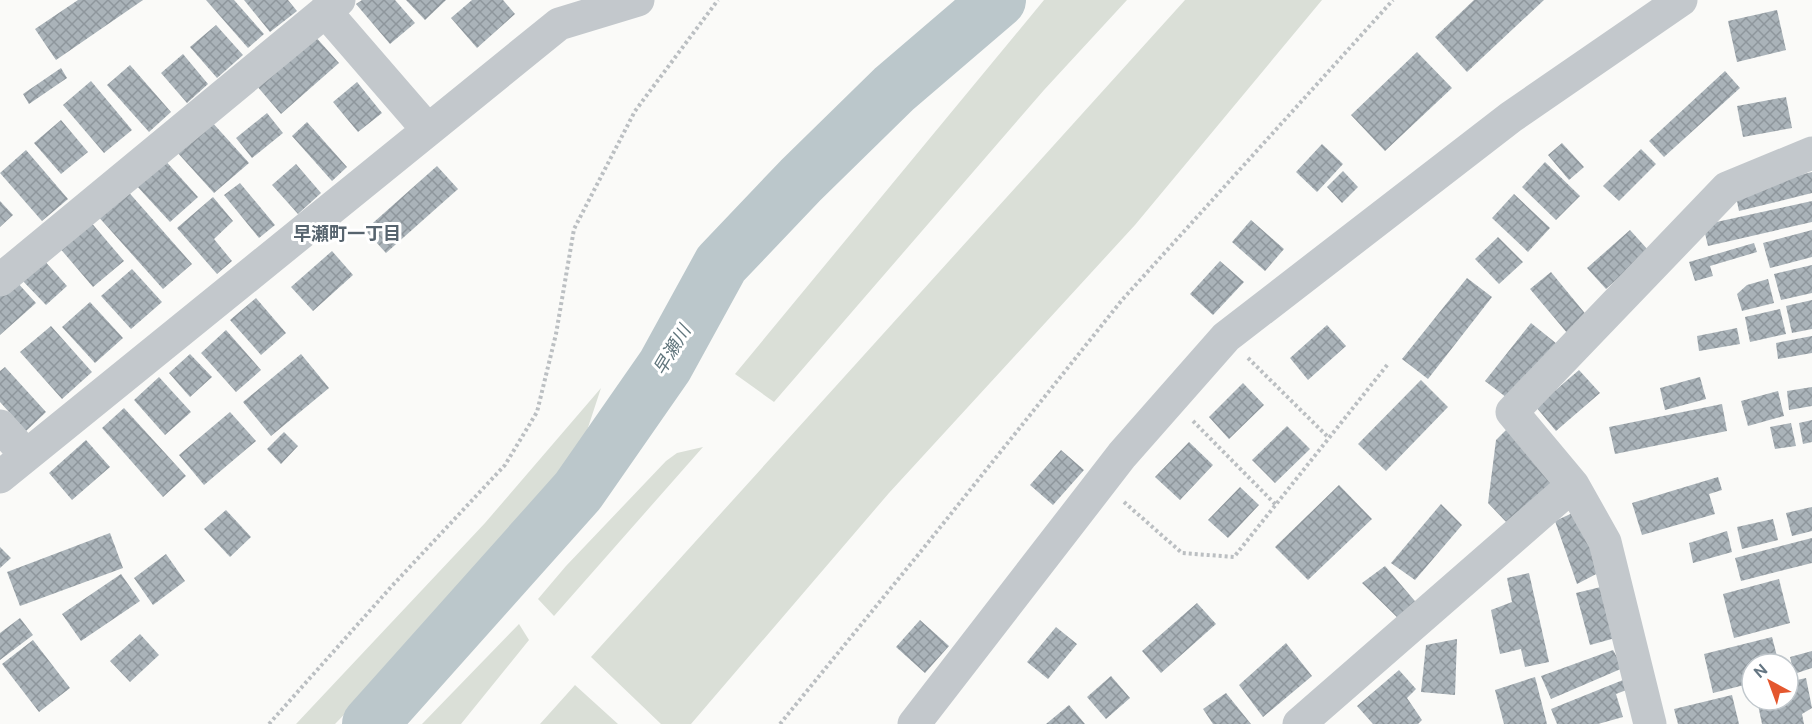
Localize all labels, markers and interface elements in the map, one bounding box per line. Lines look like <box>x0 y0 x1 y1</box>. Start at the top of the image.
district label: 早瀬町一丁目 <box>293 222 401 246</box>
water label: 早瀬川 <box>648 319 697 379</box>
north arrow <box>1740 652 1800 712</box>
text: N <box>1749 659 1772 683</box>

